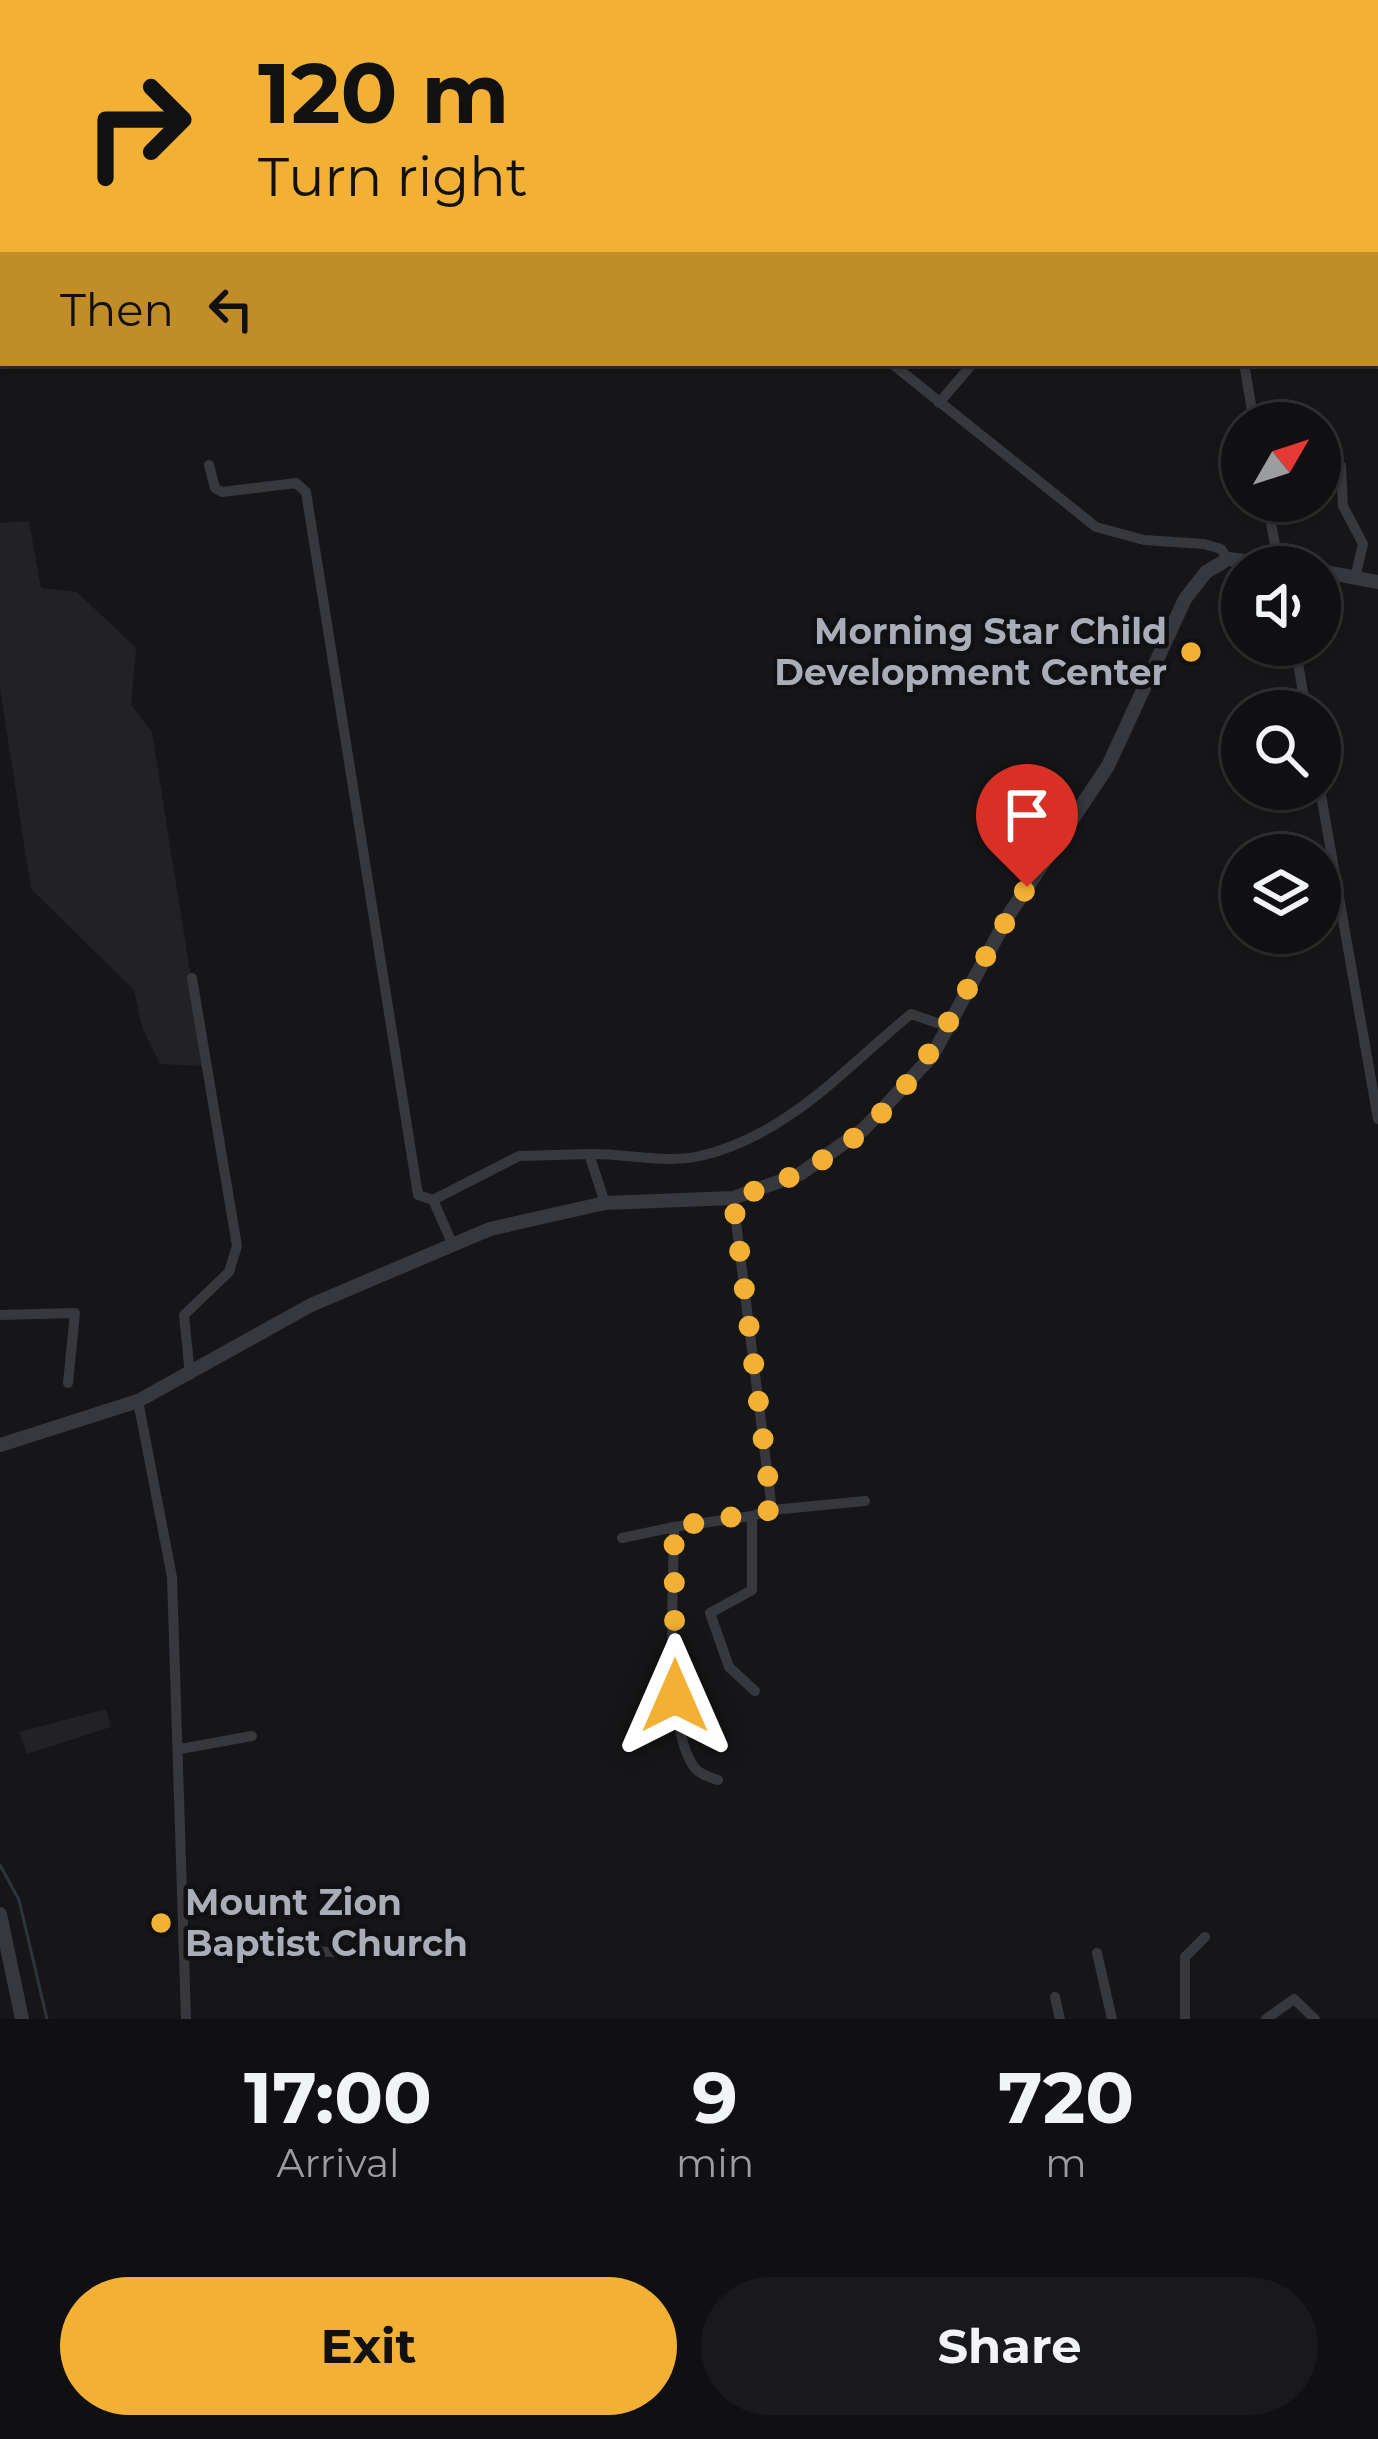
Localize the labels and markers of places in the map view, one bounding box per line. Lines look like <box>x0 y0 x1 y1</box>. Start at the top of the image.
place label: Morning Star Child Development Center <box>774 609 1167 694</box>
marker: Morning Star Child Development Center <box>1178 639 1204 665</box>
pin <box>976 764 1078 887</box>
place label: Mount Zion Baptist Church <box>185 1880 468 1965</box>
marker: Mount Zion Baptist Church <box>148 1910 174 1936</box>

